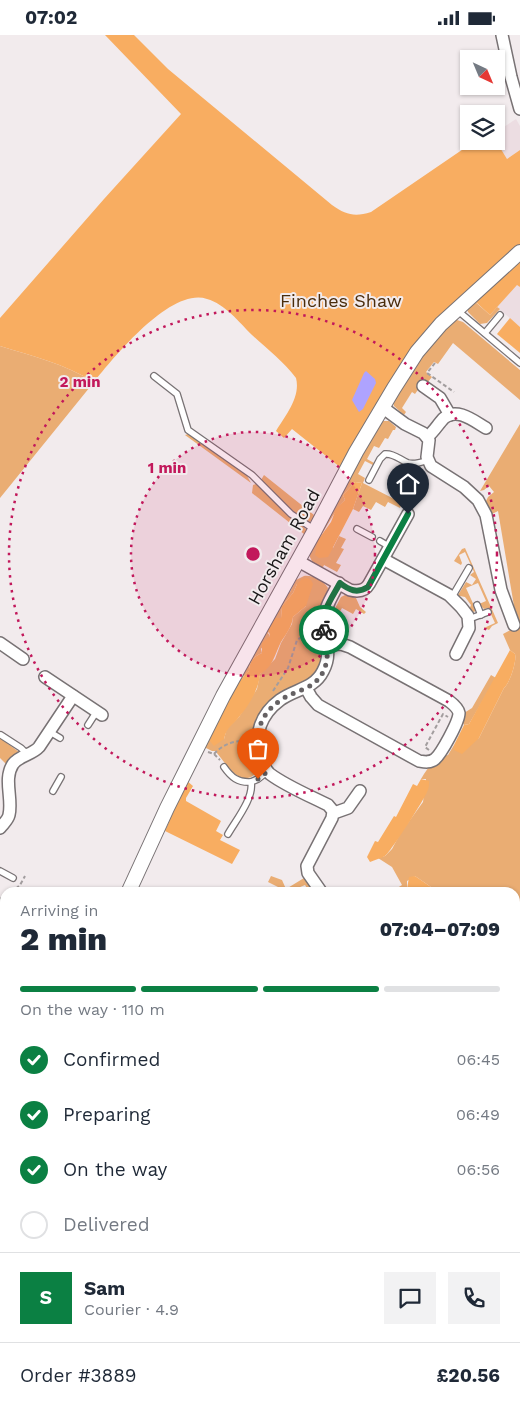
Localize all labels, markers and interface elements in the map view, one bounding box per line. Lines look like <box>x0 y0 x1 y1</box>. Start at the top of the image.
text: 07:02 <box>25 6 77 29</box>
north arrow <box>460 50 505 95</box>
map controls <box>460 50 505 150</box>
button: layers <box>460 105 505 150</box>
park label: Finches Shaw <box>280 290 402 311</box>
text: 2 min <box>59 373 101 391</box>
text: 1 min <box>148 459 186 477</box>
pin <box>387 463 429 514</box>
icon: home <box>394 470 422 498</box>
street label: Horsham Road <box>243 485 324 608</box>
centre of rings <box>244 545 262 563</box>
courier <box>299 605 349 655</box>
icon: bike <box>310 616 338 644</box>
pin <box>237 728 279 779</box>
icon: bag <box>244 735 272 763</box>
text: Arriving in <box>20 901 98 920</box>
text: 07:04–07:09 <box>380 918 500 941</box>
text: 2 min <box>20 920 107 958</box>
text: On the way · 110 m <box>20 1000 165 1019</box>
icon: check <box>20 1046 48 1074</box>
text: Confirmed <box>63 1048 160 1071</box>
text: 06:45 <box>456 1050 500 1069</box>
icon: check <box>20 1101 48 1129</box>
text: Preparing <box>63 1103 150 1126</box>
text: 06:49 <box>456 1105 500 1124</box>
icon: check <box>20 1156 48 1184</box>
text: On the way <box>63 1158 167 1181</box>
text: 06:56 <box>457 1160 500 1179</box>
text: Delivered <box>63 1213 150 1236</box>
button: chat <box>384 1272 436 1324</box>
button: phone <box>448 1272 500 1324</box>
text: Sam <box>84 1277 125 1300</box>
text: S <box>40 1286 52 1309</box>
text: Courier · 4.9 <box>84 1300 179 1319</box>
text: Order #3889 <box>20 1364 137 1387</box>
text: £20.56 <box>437 1364 500 1387</box>

